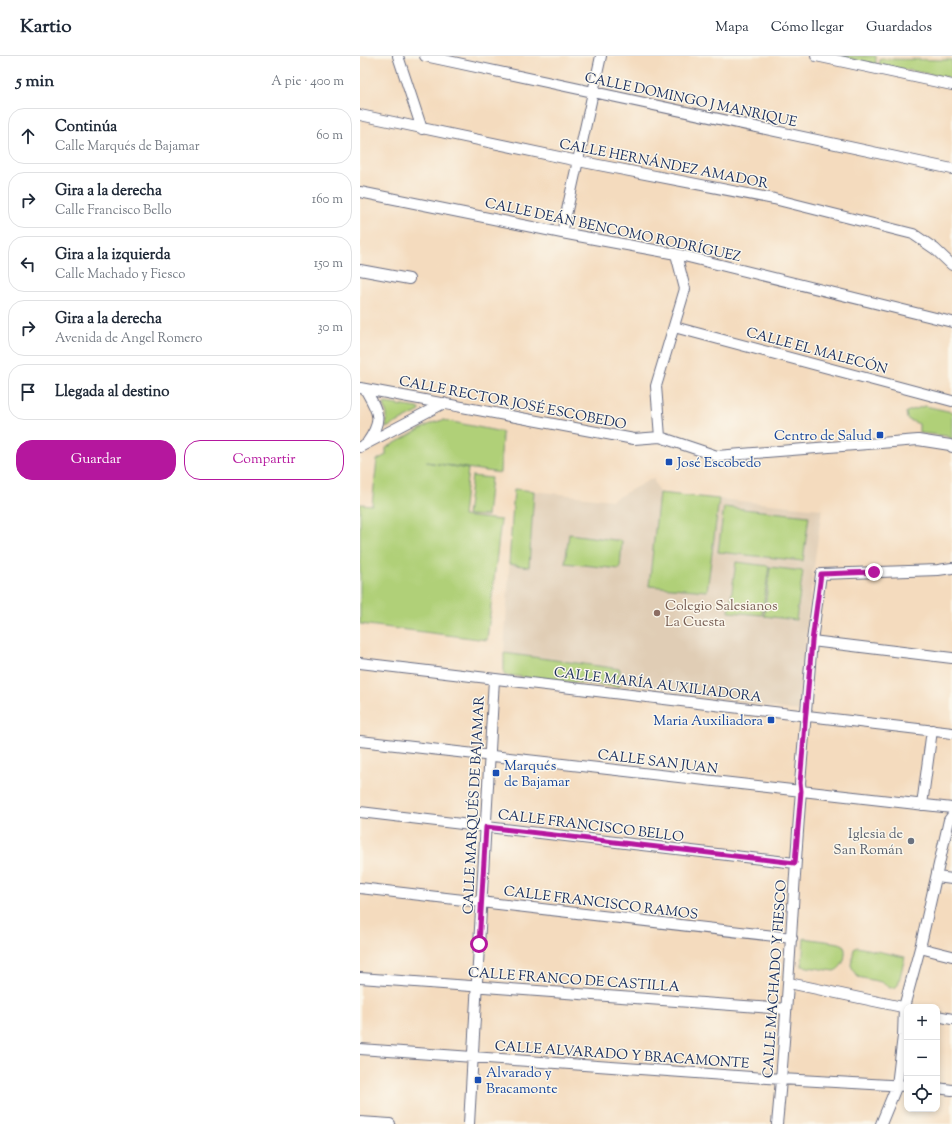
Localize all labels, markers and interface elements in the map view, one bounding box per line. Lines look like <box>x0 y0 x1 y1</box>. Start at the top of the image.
text: Kartio <box>20 14 72 41</box>
text: Mapa <box>715 18 749 38</box>
text: Cómo llegar <box>771 18 844 38</box>
text: Guardados <box>866 18 932 38</box>
street label: CALLE DOMINGO J MANRIQUE <box>582 69 799 133</box>
text: 5 min <box>16 70 54 94</box>
text: A pie · 400 m <box>271 73 344 91</box>
text: Continúa <box>55 117 117 138</box>
icon: ahead <box>17 125 39 147</box>
text: 60 m <box>316 127 343 145</box>
street label: CALLE HERNÁNDEZ AMADOR <box>557 135 770 195</box>
text: Calle Marqués de Bajamar <box>55 138 200 156</box>
text: Gira a la derecha <box>55 181 162 202</box>
icon: right <box>17 189 39 211</box>
text: 160 m <box>312 191 343 209</box>
street label: CALLE DEÁN BENCOMO RODRÍGUEZ <box>483 194 742 268</box>
text: Calle Francisco Bello <box>55 202 172 220</box>
text: Gira a la izquierda <box>55 245 171 266</box>
icon: left <box>17 253 39 275</box>
text: 150 m <box>314 255 343 273</box>
text: Calle Machado y Fiesco <box>55 266 185 284</box>
text: Gira a la derecha <box>55 309 162 330</box>
icon: right <box>17 317 39 339</box>
text: 30 m <box>317 319 343 337</box>
street label: CALLE EL MALECÓN <box>744 323 889 380</box>
text: Avenida de Angel Romero <box>55 330 202 348</box>
street label: CALLE RECTOR JOSÉ ESCOBEDO <box>397 372 628 436</box>
icon: arrive <box>17 381 39 403</box>
text: Llegada al destino <box>55 382 170 403</box>
place label: Centro de Salud <box>774 427 872 447</box>
marker: Centro de Salud <box>875 430 885 440</box>
button: Guardar <box>16 440 176 480</box>
button: Compartir <box>184 440 344 480</box>
place label: José Escobedo <box>676 454 761 474</box>
marker: José Escobedo <box>664 457 674 467</box>
route end <box>865 563 883 581</box>
place label: Colegio Salesianos La Cuesta <box>665 597 777 633</box>
marker: Colegio Salesianos La Cuesta <box>652 608 662 618</box>
street label: CALLE MARÍA AUXILIADORA <box>553 663 764 709</box>
street label: CALLE MARQUÉS DE BAJAMAR <box>459 695 491 915</box>
place label: Maria Auxiliadora <box>653 712 764 732</box>
marker: Maria Auxiliadora <box>766 715 776 725</box>
street label: CALLE SAN JUAN <box>596 746 719 780</box>
place label: Marqués de Bajamar <box>504 757 571 793</box>
marker: Marqués de Bajamar <box>491 768 501 778</box>
street label: CALLE FRANCISCO BELLO <box>497 806 685 848</box>
place label: Iglesia de San Román <box>833 825 903 861</box>
marker: Iglesia de San Román <box>906 836 916 846</box>
street label: CALLE MACHADO Y FIESCO <box>759 879 793 1079</box>
street label: CALLE FRANCISCO RAMOS <box>502 882 699 926</box>
route start <box>470 935 488 953</box>
street label: CALLE FRANCO DE CASTILLA <box>467 964 681 998</box>
map controls <box>904 1004 940 1112</box>
button: + <box>904 1004 940 1040</box>
street label: CALLE ALVARADO Y BRACAMONTE <box>494 1037 750 1075</box>
button: − <box>904 1040 940 1076</box>
place label: Alvarado y Bracamonte <box>486 1064 558 1100</box>
marker: Alvarado y Bracamonte <box>473 1075 483 1085</box>
button: locate <box>904 1076 940 1112</box>

